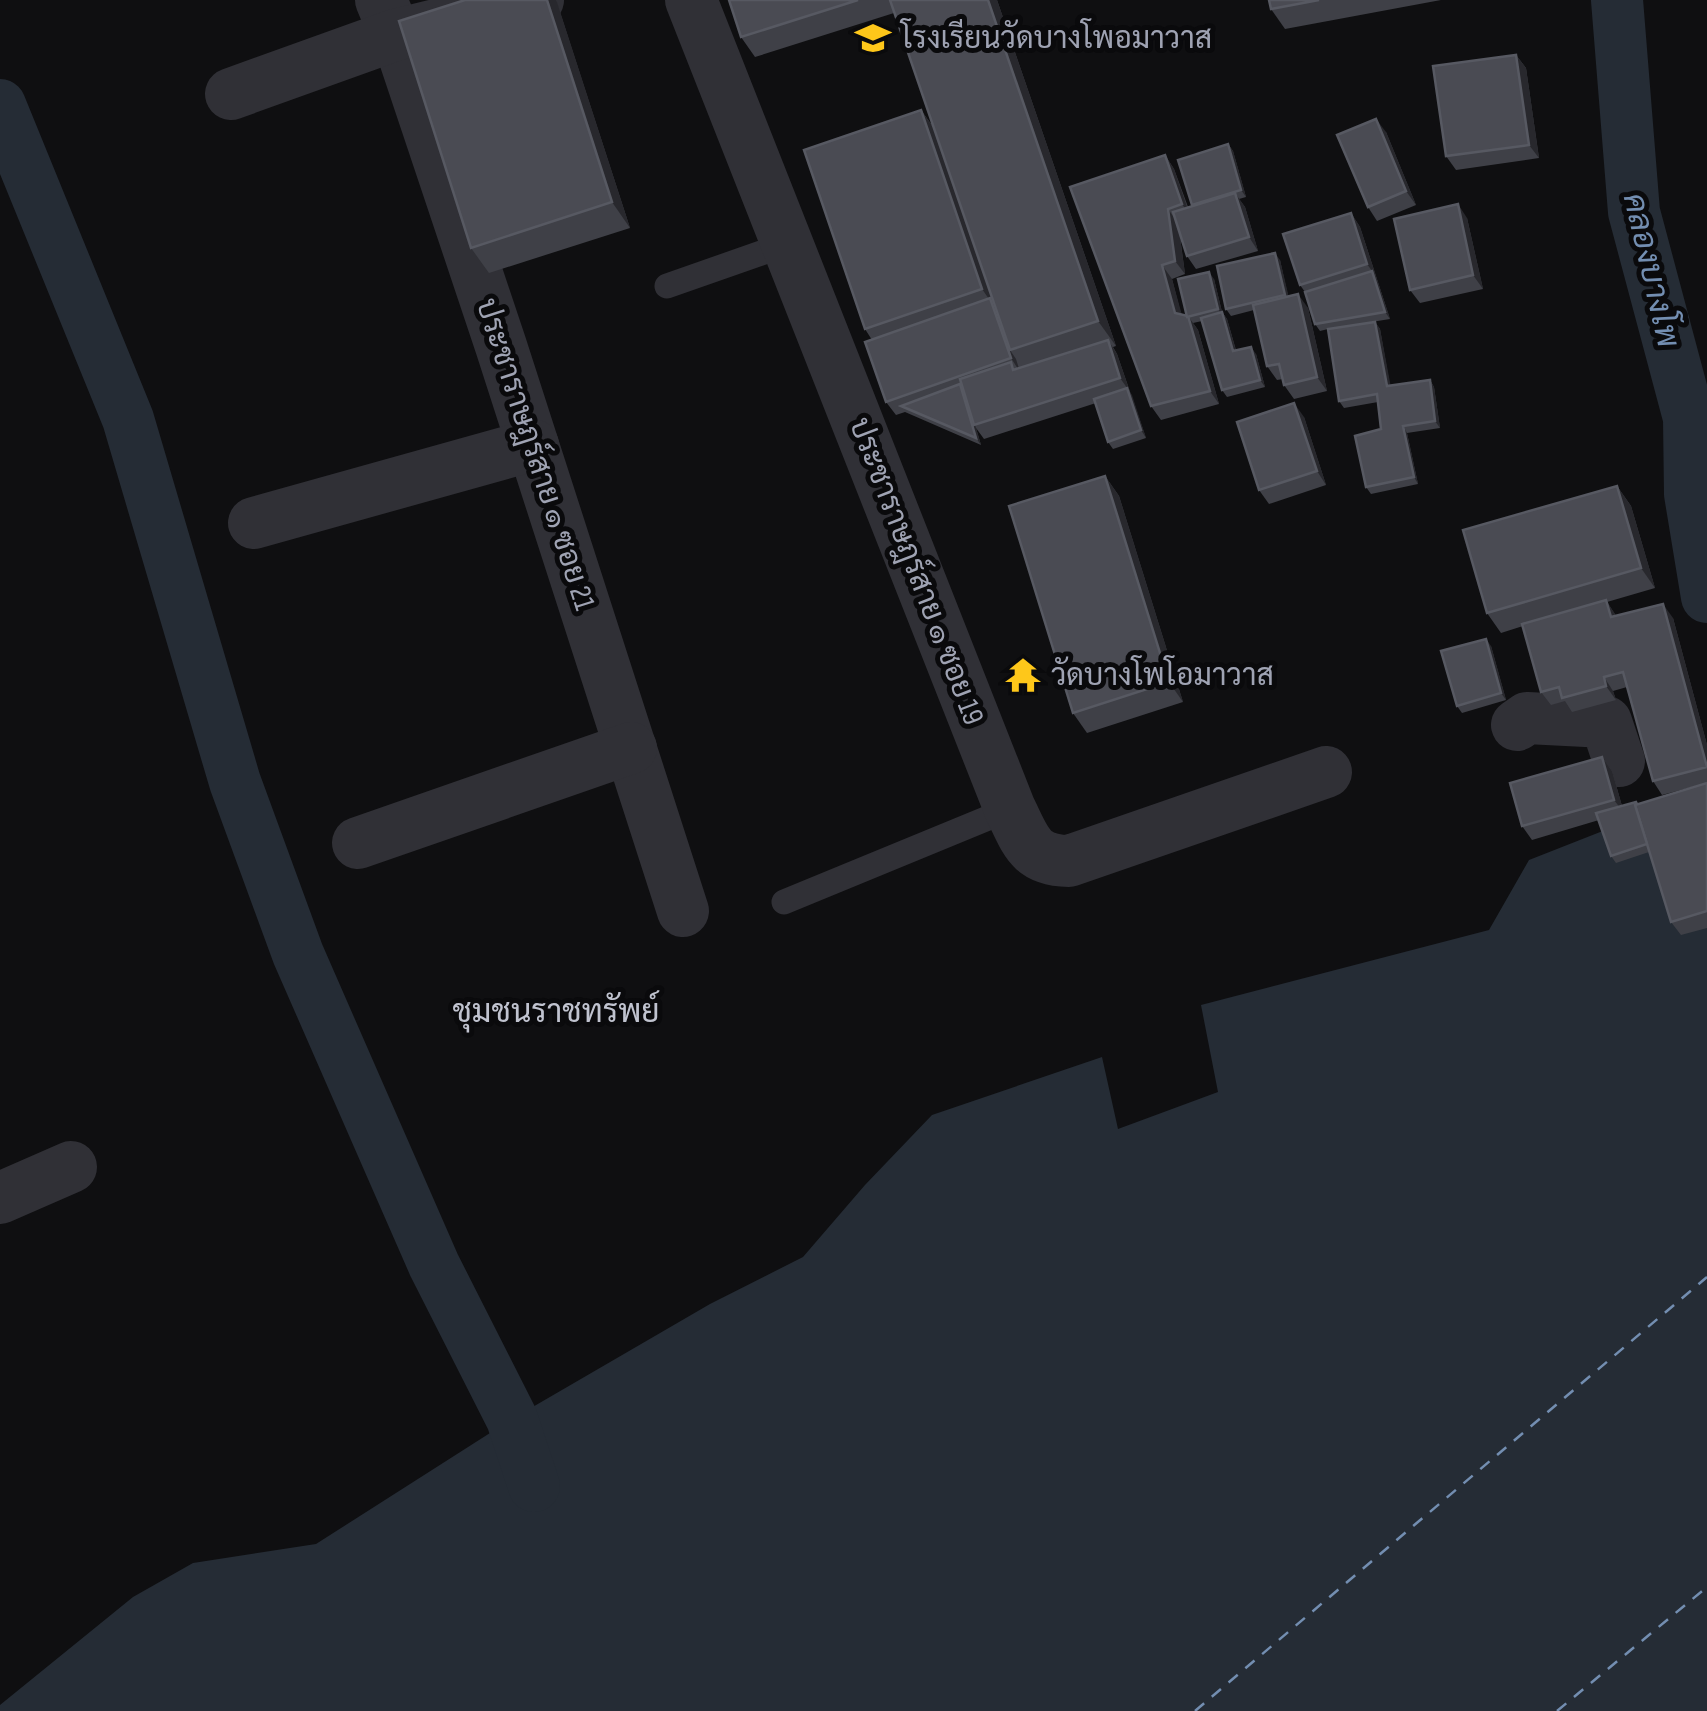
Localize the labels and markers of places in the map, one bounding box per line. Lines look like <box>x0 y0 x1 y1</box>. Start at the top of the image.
place label: โรงเรียนวัดบางโพอมาวาส <box>899 18 1212 57</box>
school or university icon: โรงเรียนวัดบางโพอมาวาส <box>854 19 892 57</box>
place label: วัดบางโพโอมาวาส <box>1051 655 1274 694</box>
temple icon: วัดบางโพโอมาวาส <box>1004 656 1042 694</box>

